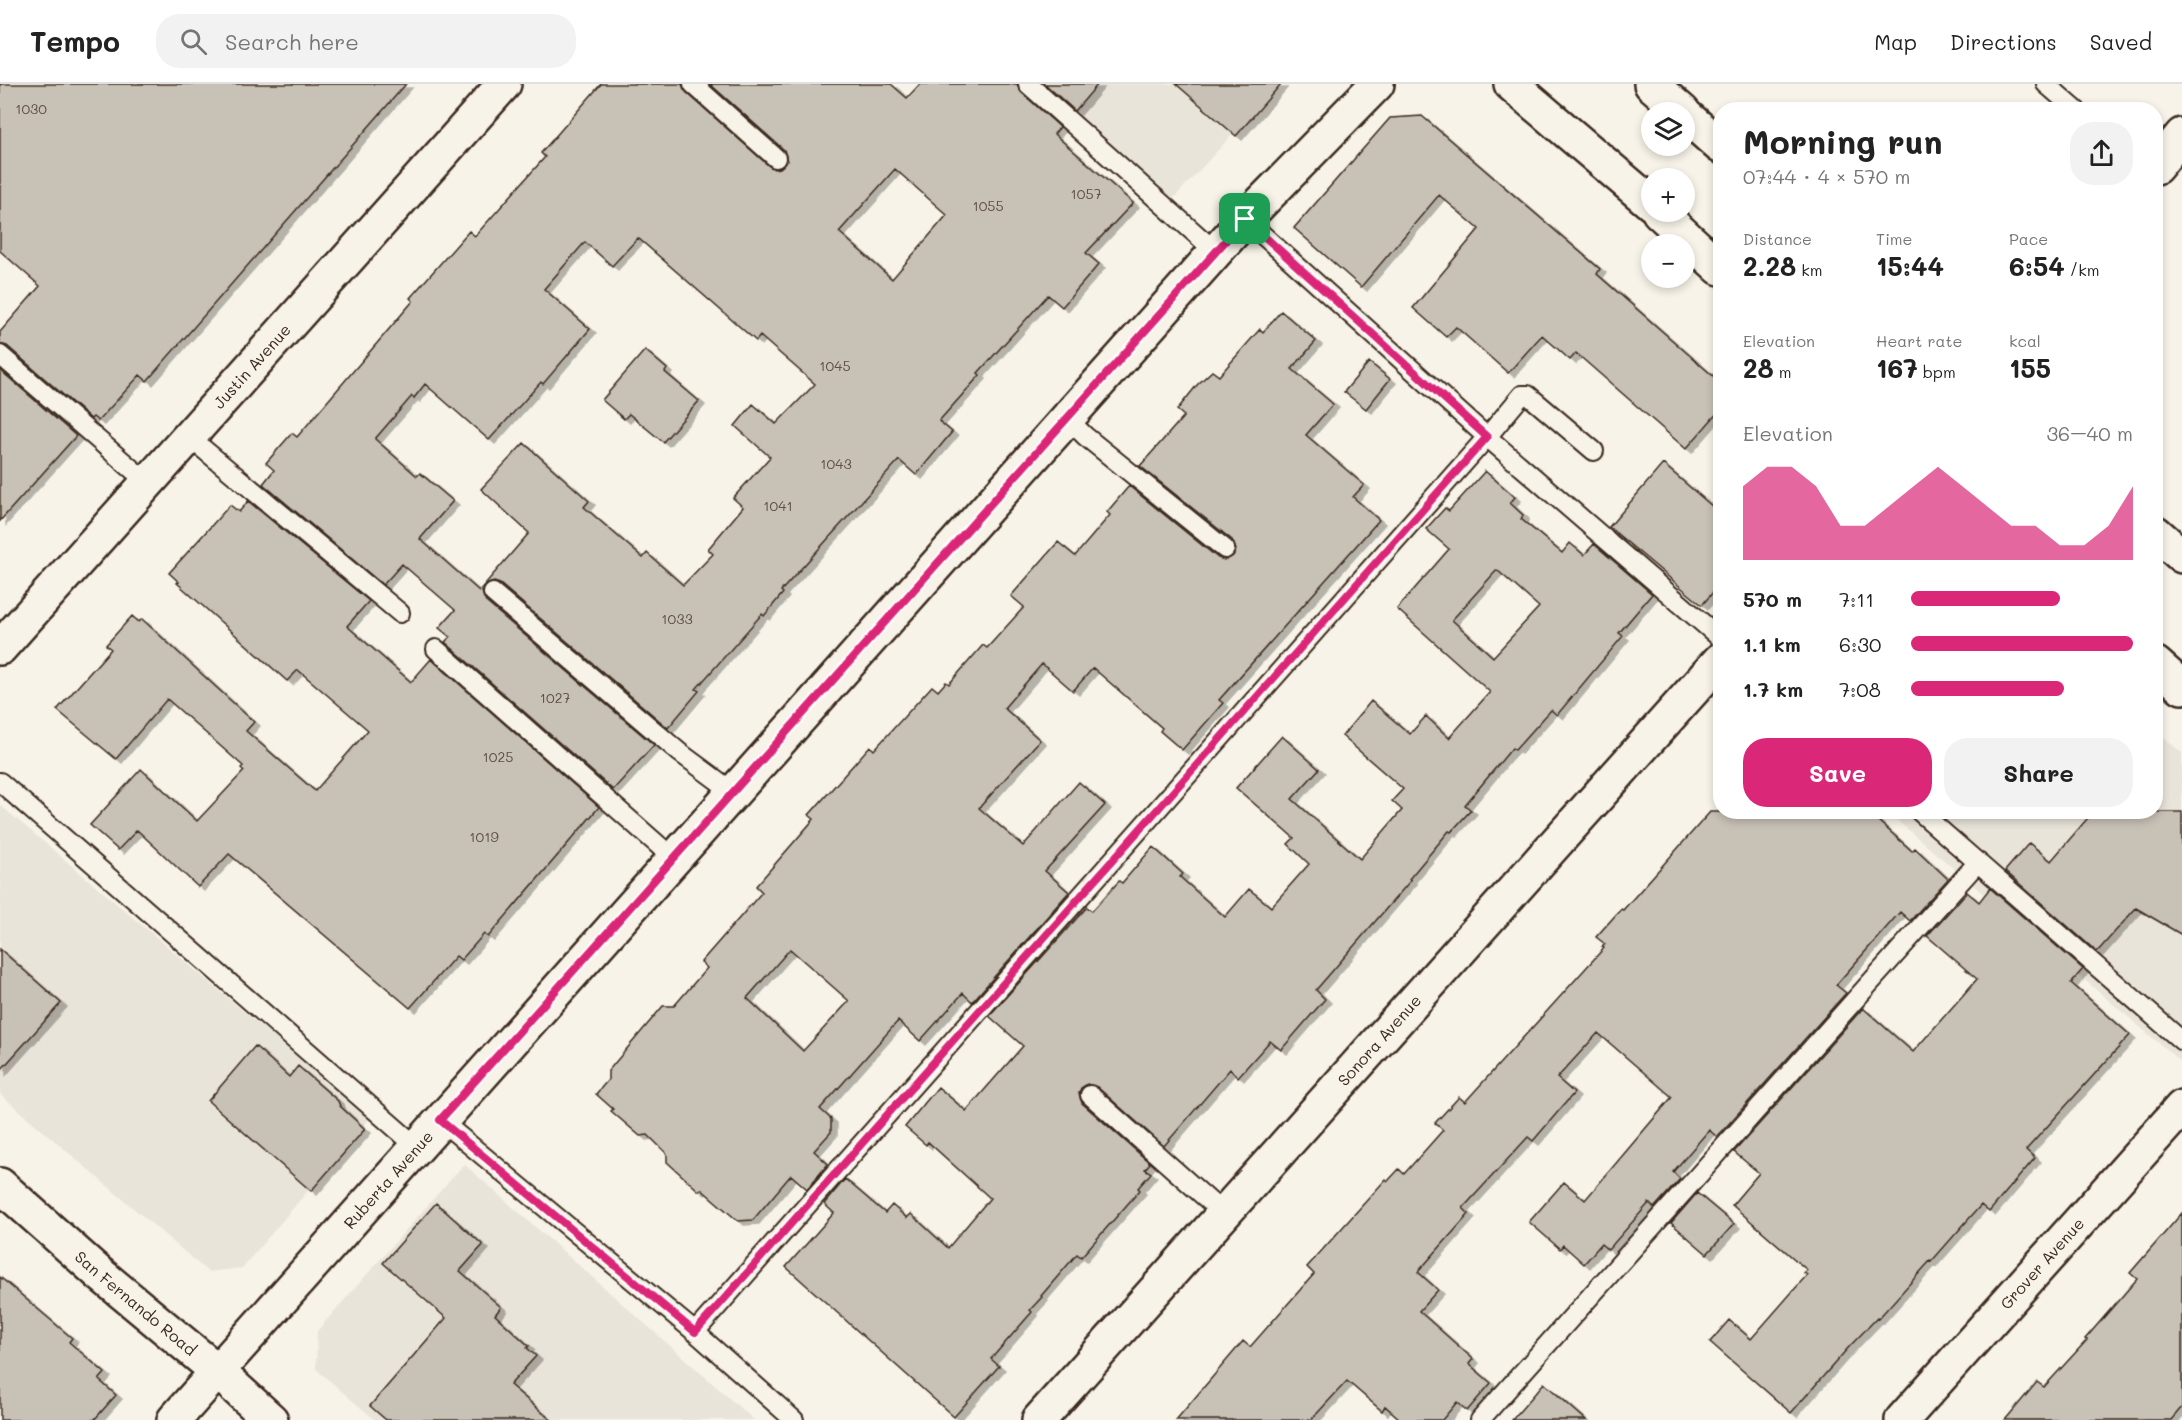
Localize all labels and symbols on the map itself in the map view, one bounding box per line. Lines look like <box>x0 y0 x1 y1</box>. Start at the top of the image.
house number: 1030 <box>15 99 47 118</box>
house number: 1057 <box>1071 184 1102 203</box>
pin <box>1219 193 1270 244</box>
house number: 1055 <box>972 196 1004 215</box>
street label: Justin Avenue <box>208 319 295 413</box>
house number: 1045 <box>819 356 851 375</box>
house number: 1043 <box>820 454 852 473</box>
house number: 1041 <box>763 496 793 515</box>
house number: 1033 <box>661 609 693 628</box>
house number: 1027 <box>540 688 570 707</box>
house number: 1025 <box>483 747 513 766</box>
house number: 1019 <box>469 827 499 846</box>
street label: Sonora Avenue <box>1333 990 1425 1090</box>
street label: Ruberta Avenue <box>339 1126 437 1233</box>
street label: Grover Avenue <box>1995 1213 2088 1314</box>
street label: San Fernando Road <box>71 1246 201 1360</box>

